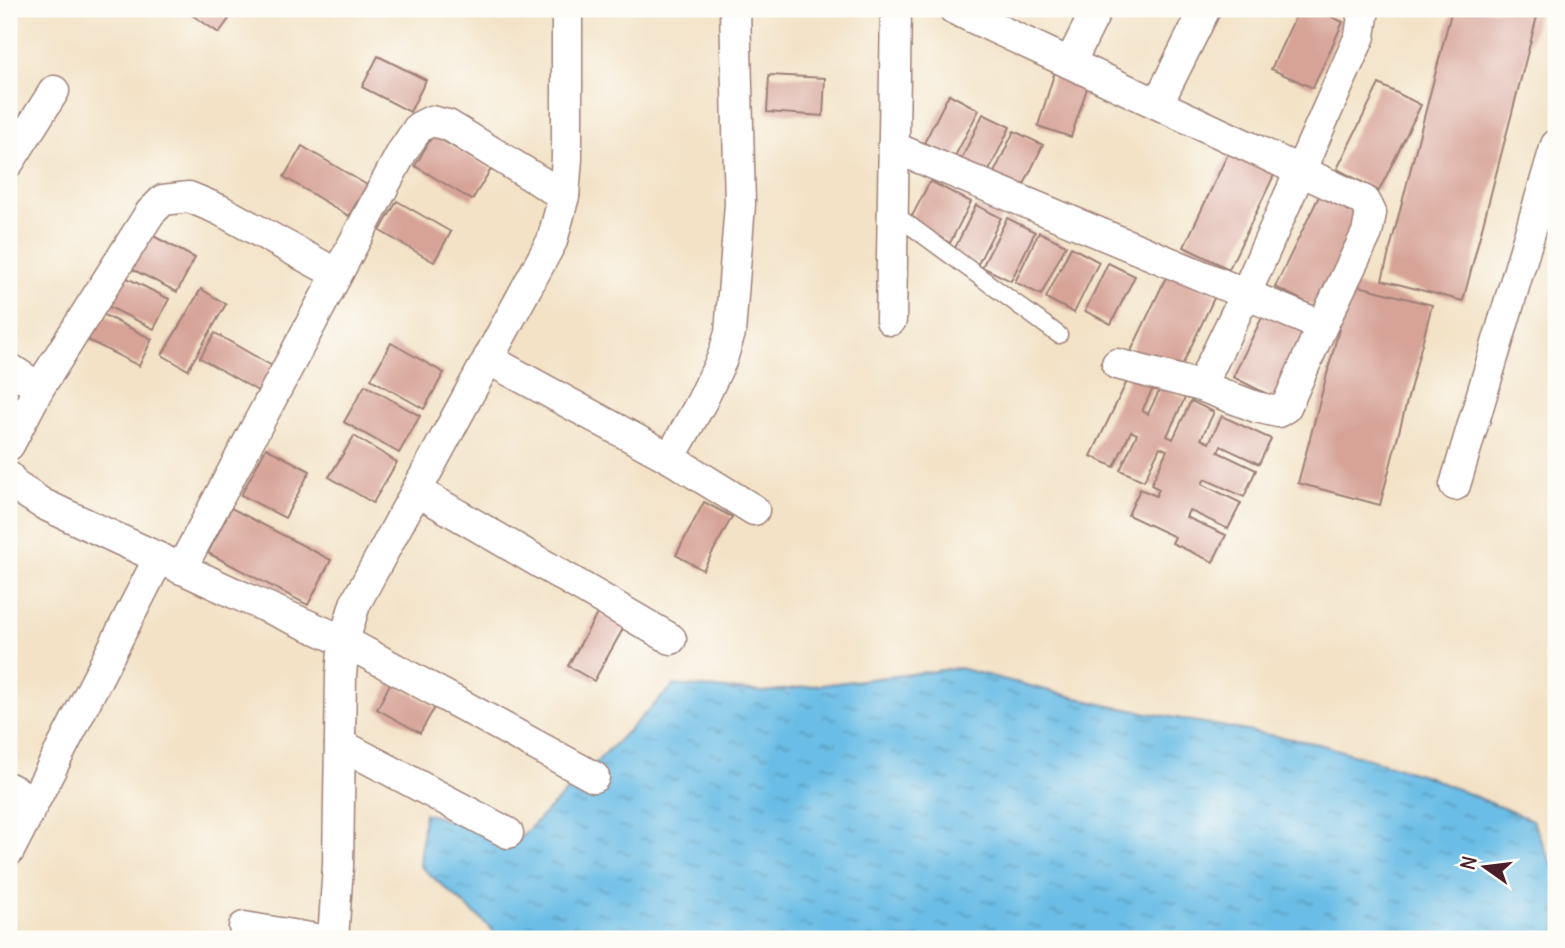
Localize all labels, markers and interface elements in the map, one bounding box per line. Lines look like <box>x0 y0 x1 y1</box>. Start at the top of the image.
north arrow <box>1450 832 1520 902</box>
text: N <box>1455 854 1482 872</box>

